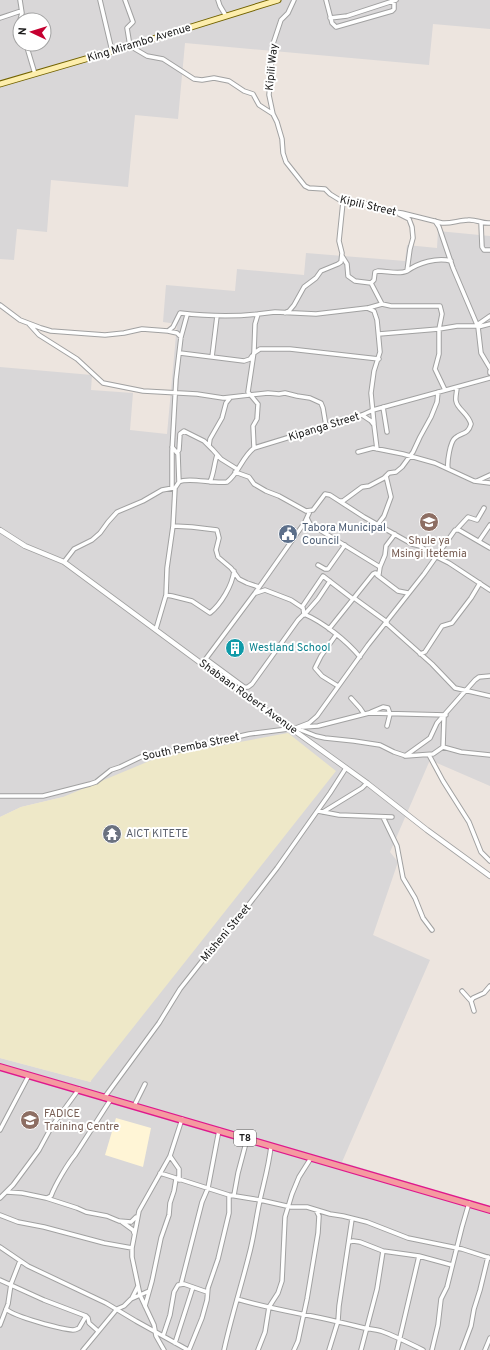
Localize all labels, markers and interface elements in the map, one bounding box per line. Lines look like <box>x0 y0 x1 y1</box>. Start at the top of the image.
north arrow <box>12 12 52 52</box>
street label: King Mirambo Avenue <box>86 21 193 65</box>
text: N <box>16 27 30 36</box>
street label: Kipili Way <box>263 42 281 91</box>
street label: Kipili Street <box>338 193 398 219</box>
street label: Kipanga Street <box>287 410 361 444</box>
school or university icon: Shule ya Msingi Itetemia <box>418 511 440 533</box>
place label: Tabora Municipal Council <box>302 521 386 548</box>
public building icon: Tabora Municipal Council <box>277 523 299 545</box>
place label: Shule ya Msingi Itetemia <box>391 534 467 561</box>
building icon: Westland School <box>224 637 246 659</box>
place label: Westland School <box>249 641 330 655</box>
street label: Shabaan Robert Avenue <box>196 656 300 738</box>
street label: South Pemba Street <box>141 730 241 764</box>
temple icon: AICT KITETE <box>101 823 123 845</box>
place label: AICT KITETE <box>126 827 188 841</box>
street label: Misheni Street <box>198 901 254 965</box>
place label: FADICE Training Centre <box>44 1107 119 1134</box>
school or university icon: FADICE Training Centre <box>19 1109 41 1131</box>
road number: T8 <box>234 1130 256 1146</box>

